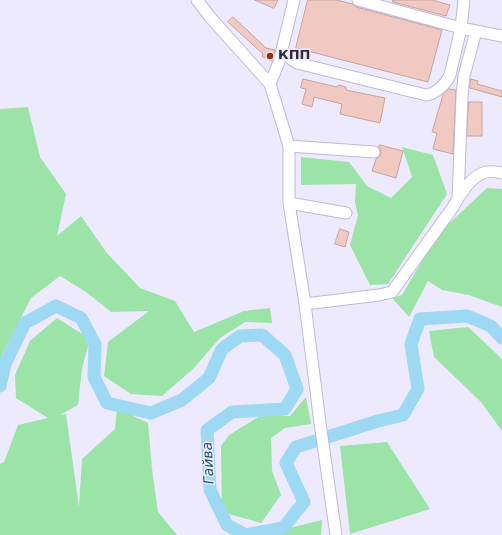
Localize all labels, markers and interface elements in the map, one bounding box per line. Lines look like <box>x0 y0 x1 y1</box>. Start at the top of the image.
place label: КПП <box>278 48 310 64</box>
marker: КПП <box>265 51 275 61</box>
water label: Гайва <box>200 441 218 485</box>

